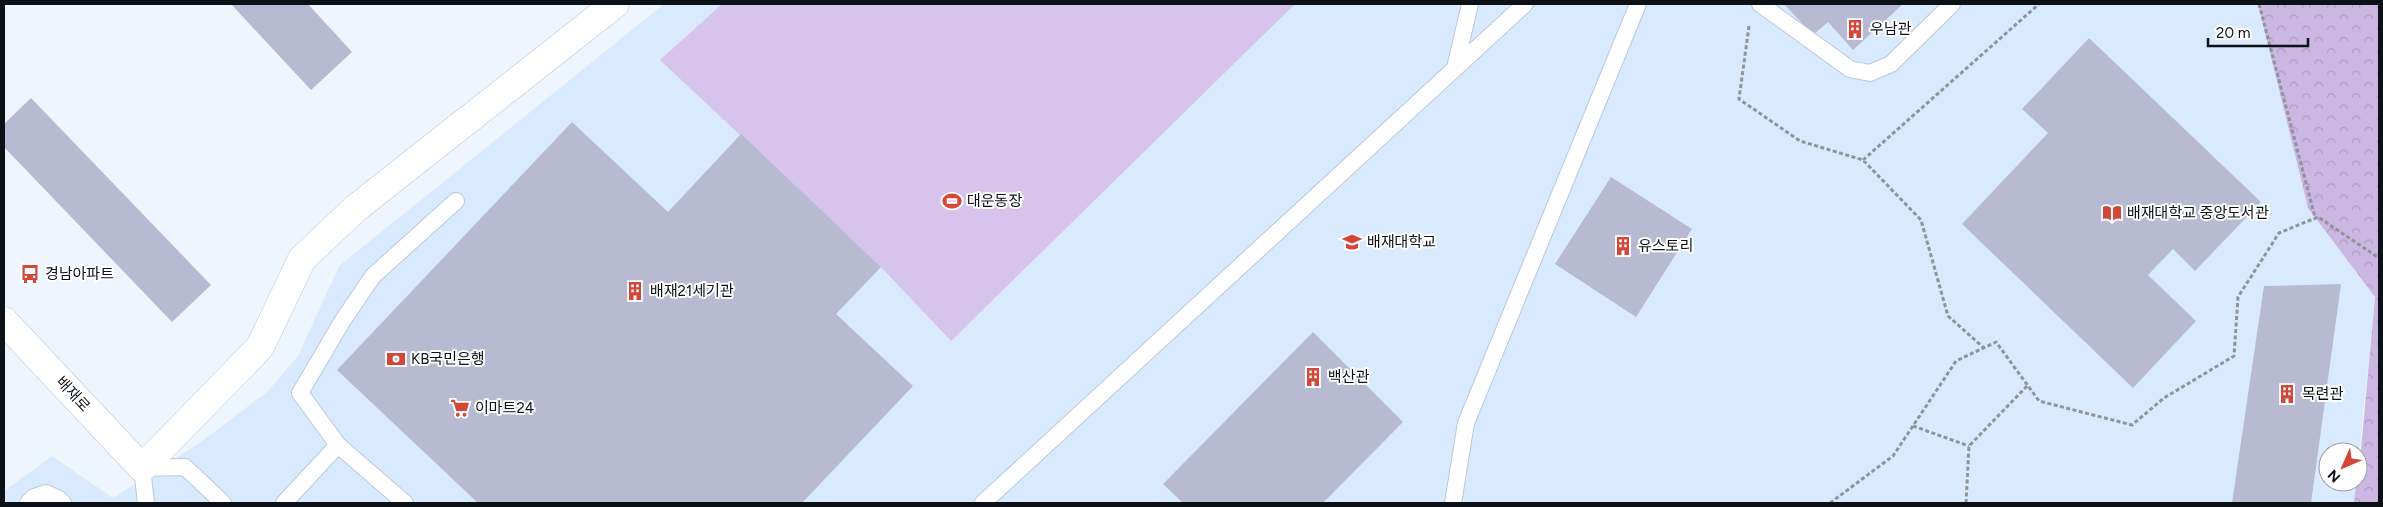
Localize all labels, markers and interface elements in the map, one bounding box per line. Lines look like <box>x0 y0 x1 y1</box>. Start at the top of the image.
scale bar <box>2208 15 2308 47</box>
building icon: 우남관 <box>1844 18 1866 40</box>
place label: 우남관 <box>1870 20 1912 38</box>
text: 20 m <box>2216 24 2250 42</box>
sports icon: 대운동장 <box>941 190 963 212</box>
place label: 대운동장 <box>967 192 1022 210</box>
library icon: 배재대학교 중앙도서관 <box>2101 202 2123 224</box>
place label: 배재대학교 중앙도서관 <box>2127 204 2269 222</box>
school or university icon: 배재대학교 <box>1341 231 1363 253</box>
place label: 배재대학교 <box>1367 233 1436 251</box>
building icon: 유스토리 <box>1612 235 1634 257</box>
place label: 유스토리 <box>1638 237 1693 255</box>
bus stop icon: 경남아파트 <box>19 263 41 285</box>
place label: 경남아파트 <box>45 265 114 283</box>
building icon: 배재21세기관 <box>624 280 646 302</box>
place label: 배재21세기관 <box>650 282 734 300</box>
bank icon: KB국민은행 <box>385 348 407 370</box>
place label: KB국민은행 <box>411 350 485 368</box>
building icon: 백산관 <box>1302 366 1324 388</box>
place label: 백산관 <box>1328 368 1370 386</box>
street label: 배재로 <box>52 373 94 415</box>
building icon: 목련관 <box>2276 383 2298 405</box>
place label: 목련관 <box>2302 385 2344 403</box>
supermarket icon: 이마트24 <box>449 397 471 419</box>
place label: 이마트24 <box>475 399 534 417</box>
north arrow <box>2318 442 2368 492</box>
text: N <box>2324 466 2344 486</box>

